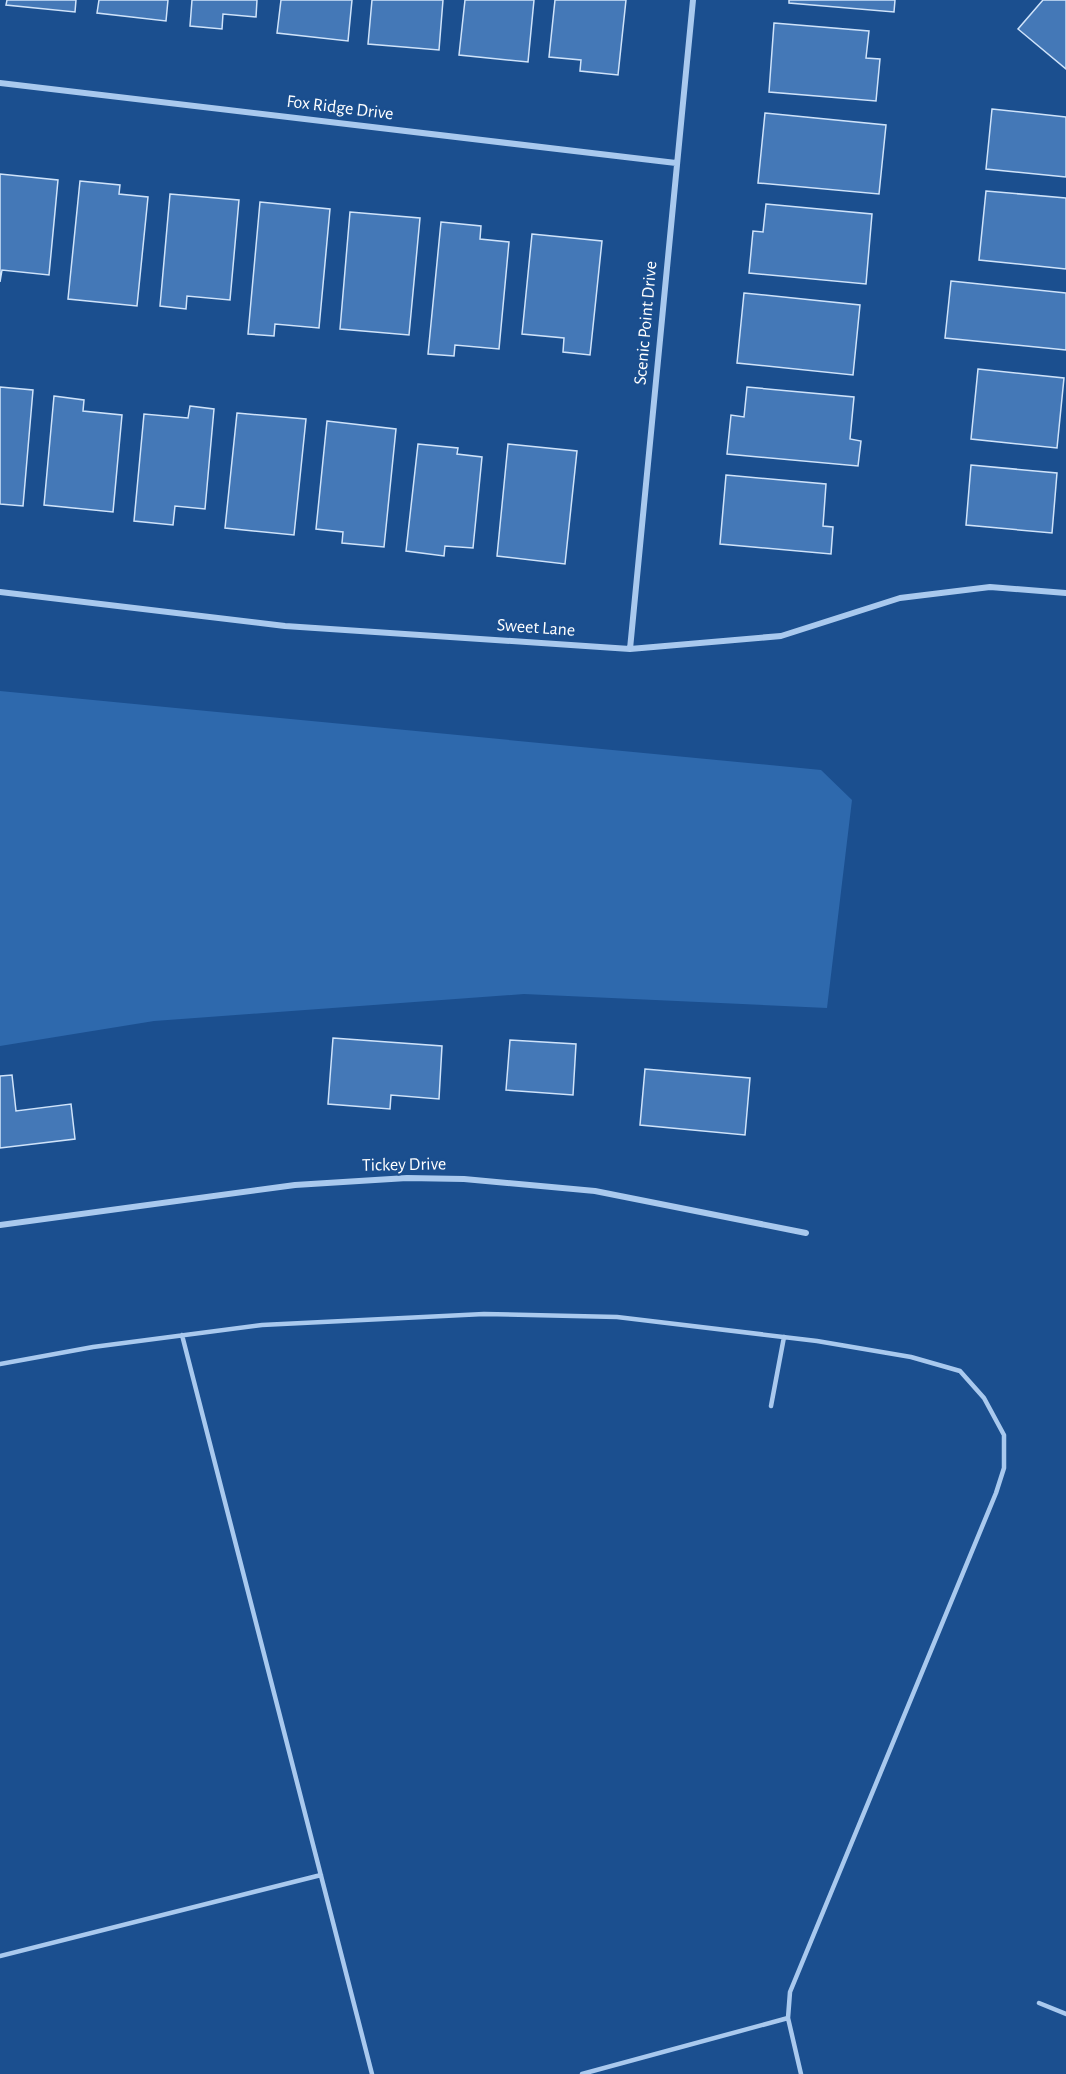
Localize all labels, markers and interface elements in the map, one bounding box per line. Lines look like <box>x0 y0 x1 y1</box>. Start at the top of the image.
street label: Fox Ridge Drive <box>285 93 395 123</box>
street label: Scenic Point Drive <box>632 260 660 386</box>
street label: Sweet Lane <box>496 616 576 640</box>
street label: Tickey Drive <box>362 1155 446 1175</box>

